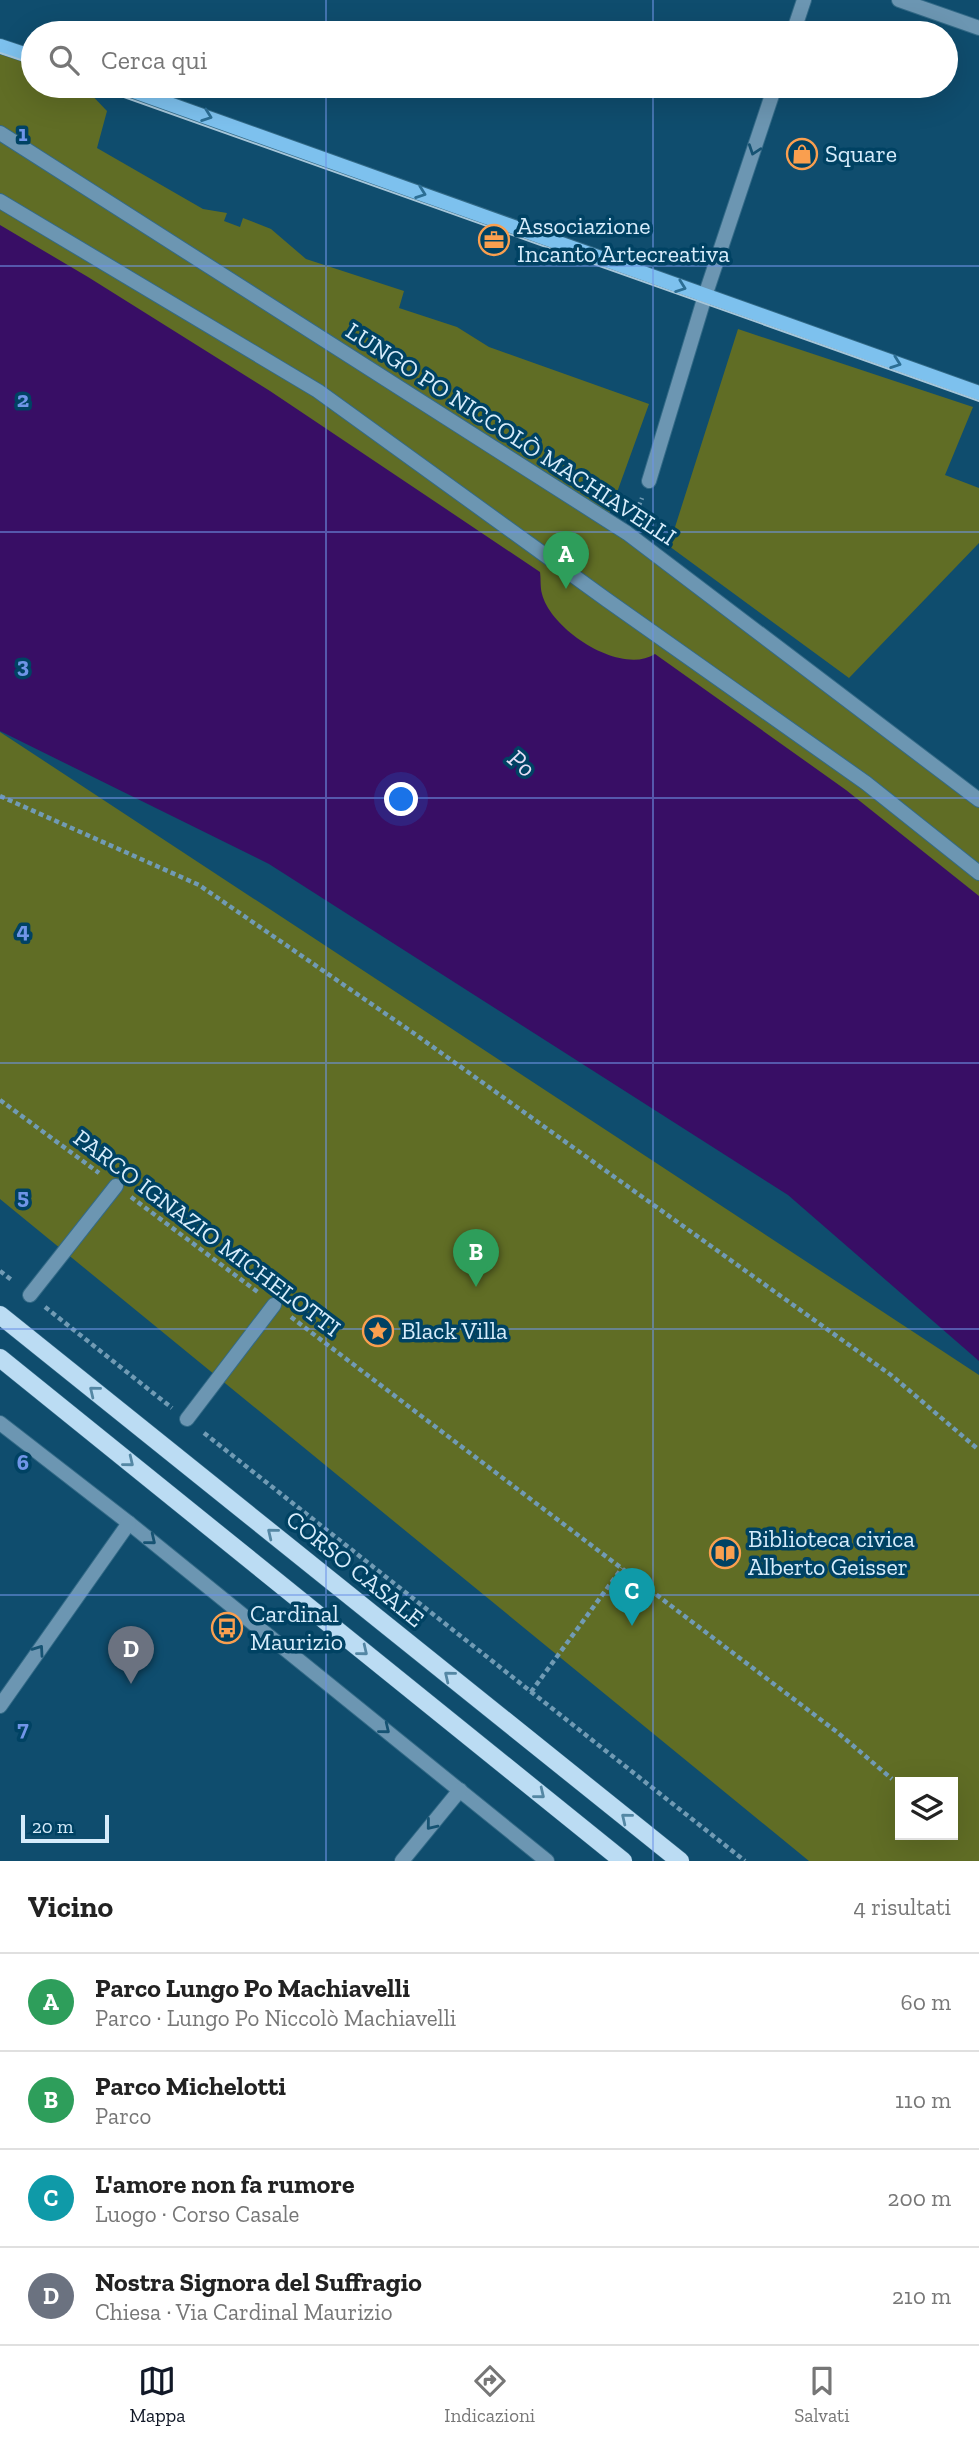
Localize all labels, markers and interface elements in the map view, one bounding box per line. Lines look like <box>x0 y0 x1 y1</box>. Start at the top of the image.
search box <box>21 21 958 98</box>
icon: search <box>45 41 83 79</box>
text: Cerca qui <box>101 44 207 76</box>
one-way arrow <box>201 108 213 122</box>
text: 1 <box>18 119 28 147</box>
shop icon: Square <box>785 137 819 171</box>
place label: Square <box>825 139 897 168</box>
one-way arrow <box>748 144 762 156</box>
one-way arrow <box>415 185 427 199</box>
place label: Associazione Incanto Artecreativa <box>517 211 730 268</box>
office icon: Associazione Incanto Artecreativa <box>477 223 511 257</box>
one-way arrow <box>675 279 687 293</box>
street label: LUNGO PO NICCOLÒ MACHIAVELLI <box>341 316 682 551</box>
one-way arrow <box>889 355 901 369</box>
text: 2 <box>17 385 29 413</box>
pin: A <box>543 531 589 589</box>
text: 3 <box>17 651 29 679</box>
water label: Po <box>501 742 543 784</box>
your location <box>384 782 418 816</box>
text: 4 <box>16 916 30 944</box>
street label: PARCO IGNAZIO MICHELOTTI <box>68 1123 346 1342</box>
text: 5 <box>17 1182 29 1210</box>
pin: B <box>453 1229 499 1287</box>
place icon: Black Villa <box>361 1314 395 1348</box>
place label: Black Villa <box>401 1316 508 1345</box>
one-way arrow <box>90 1386 102 1399</box>
text: 6 <box>17 1448 29 1476</box>
one-way arrow <box>121 1454 134 1466</box>
street label: CORSO CASALE <box>280 1504 430 1633</box>
place label: Biblioteca civica Alberto Geisser <box>748 1524 915 1581</box>
one-way arrow <box>267 1529 279 1542</box>
one-way arrow <box>142 1532 155 1544</box>
library icon: Biblioteca civica Alberto Geisser <box>708 1536 742 1570</box>
pin: C <box>609 1568 655 1626</box>
place label: Cardinal Maurizio <box>250 1599 343 1656</box>
bus stop icon: Cardinal Maurizio <box>210 1611 244 1645</box>
pin: D <box>108 1626 154 1684</box>
one-way arrow <box>356 1643 368 1656</box>
one-way arrow <box>31 1645 43 1658</box>
one-way arrow <box>445 1671 457 1684</box>
text: 7 <box>17 1714 29 1742</box>
one-way arrow <box>376 1721 389 1733</box>
map controls <box>895 1777 958 1840</box>
button: layers <box>895 1777 958 1840</box>
one-way arrow <box>533 1786 545 1799</box>
scale bar <box>21 1812 108 1844</box>
one-way arrow <box>622 1814 634 1827</box>
text: 20 m <box>32 1815 73 1838</box>
one-way arrow <box>427 1818 440 1830</box>
text: Vicino <box>28 1889 113 1925</box>
text: 4 risultati <box>854 1893 951 1921</box>
text: Parco Lungo Po Machiavelli <box>95 1972 410 2004</box>
text: A <box>43 1988 59 2016</box>
text: 60 m <box>900 1988 951 2016</box>
text: Parco · Lungo Po Niccolò Machiavelli <box>95 2004 456 2032</box>
text: Parco Michelotti <box>95 2070 286 2102</box>
text: B <box>44 2086 58 2114</box>
text: 110 m <box>895 2086 951 2114</box>
text: Parco <box>95 2102 151 2130</box>
text: L'amore non fa rumore <box>95 2168 354 2200</box>
text: C <box>44 2184 58 2212</box>
text: 200 m <box>888 2184 951 2212</box>
text: Luogo · Corso Casale <box>95 2200 299 2228</box>
text: Nostra Signora del Suffragio <box>95 2266 422 2298</box>
text: D <box>43 2282 59 2310</box>
text: 210 m <box>892 2282 951 2310</box>
text: Chiesa · Via Cardinal Maurizio <box>95 2298 392 2326</box>
tab: Mappa <box>130 2362 185 2427</box>
tab: Indicazioni <box>444 2362 535 2427</box>
tab: Salvati <box>794 2362 849 2427</box>

